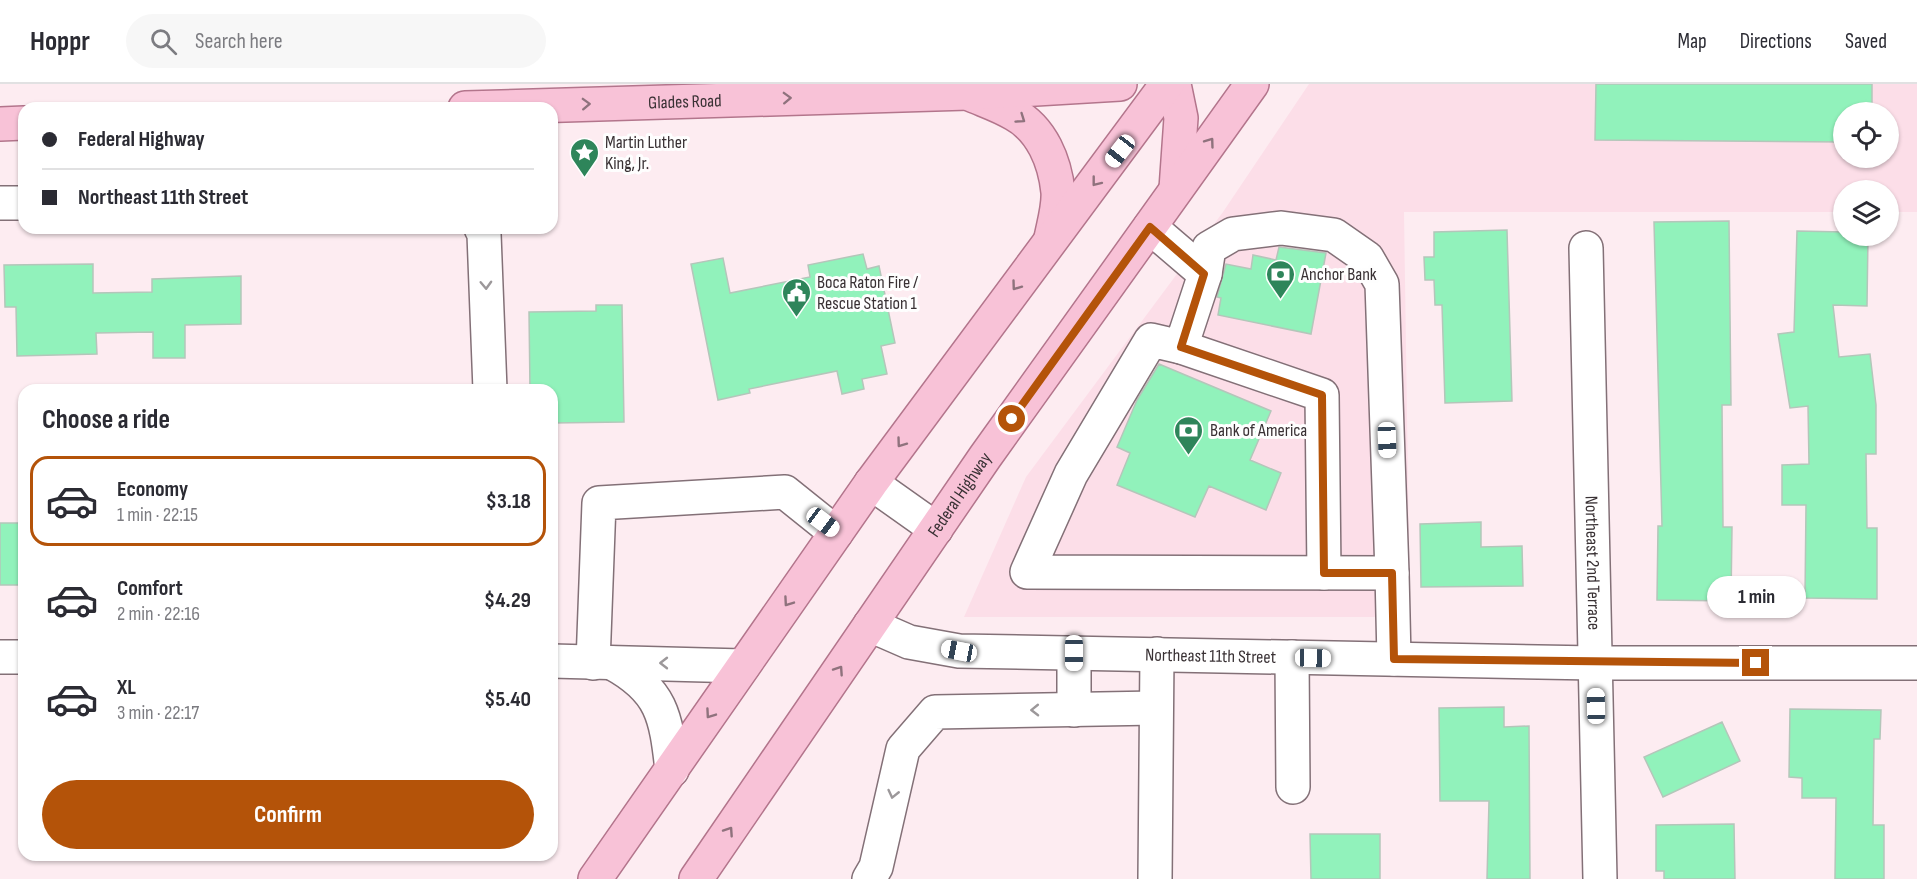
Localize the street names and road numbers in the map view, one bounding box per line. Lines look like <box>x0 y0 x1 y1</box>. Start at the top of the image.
street label: Glades Road <box>648 90 722 114</box>
street label: Federal Highway <box>923 449 996 541</box>
street label: Northeast 2nd Terrace <box>1580 495 1604 630</box>
street label: Northeast 11th Street <box>1145 645 1277 668</box>

